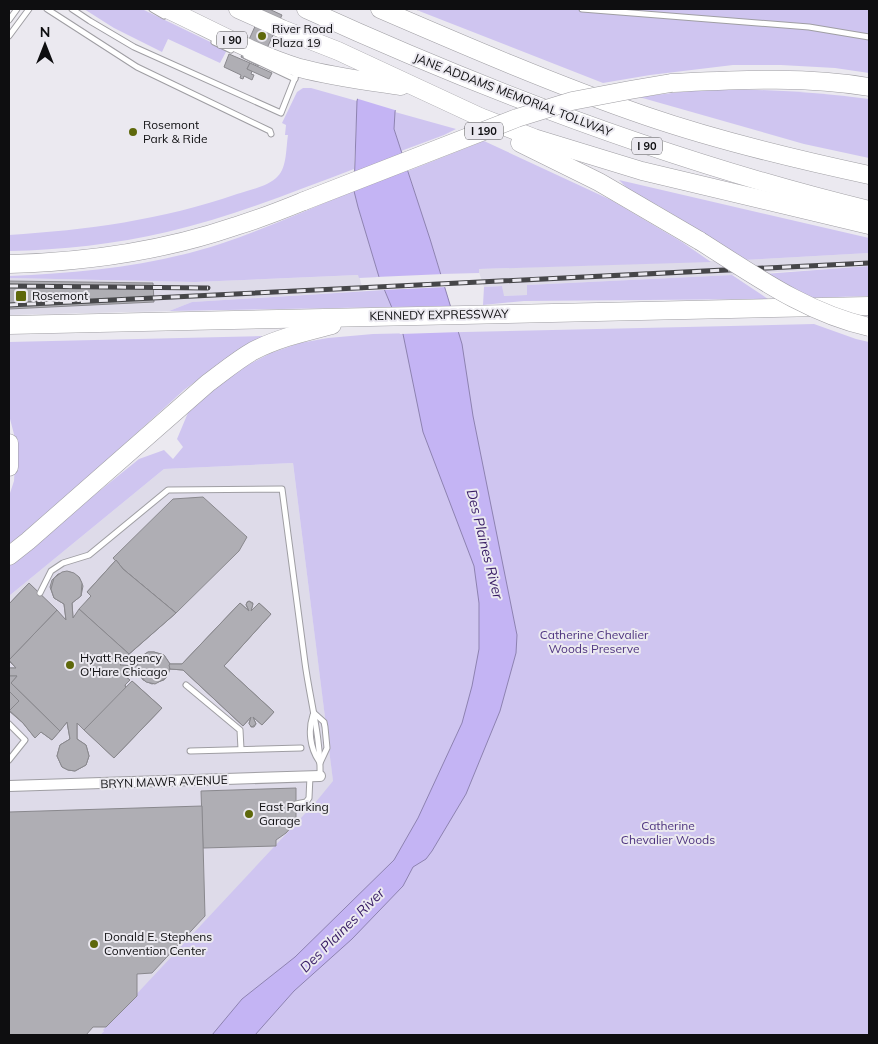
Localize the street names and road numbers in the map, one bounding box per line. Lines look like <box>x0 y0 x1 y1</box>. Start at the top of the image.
road number: I 90 <box>217 32 247 48</box>
street label: JANE ADDAMS MEMORIAL TOLLWAY <box>412 50 615 140</box>
road number: I 190 <box>465 122 503 140</box>
road number: I 90 <box>632 138 662 154</box>
street label: KENNEDY EXPRESSWAY <box>369 306 509 323</box>
street label: BRYN MAWR AVENUE <box>100 772 228 791</box>

